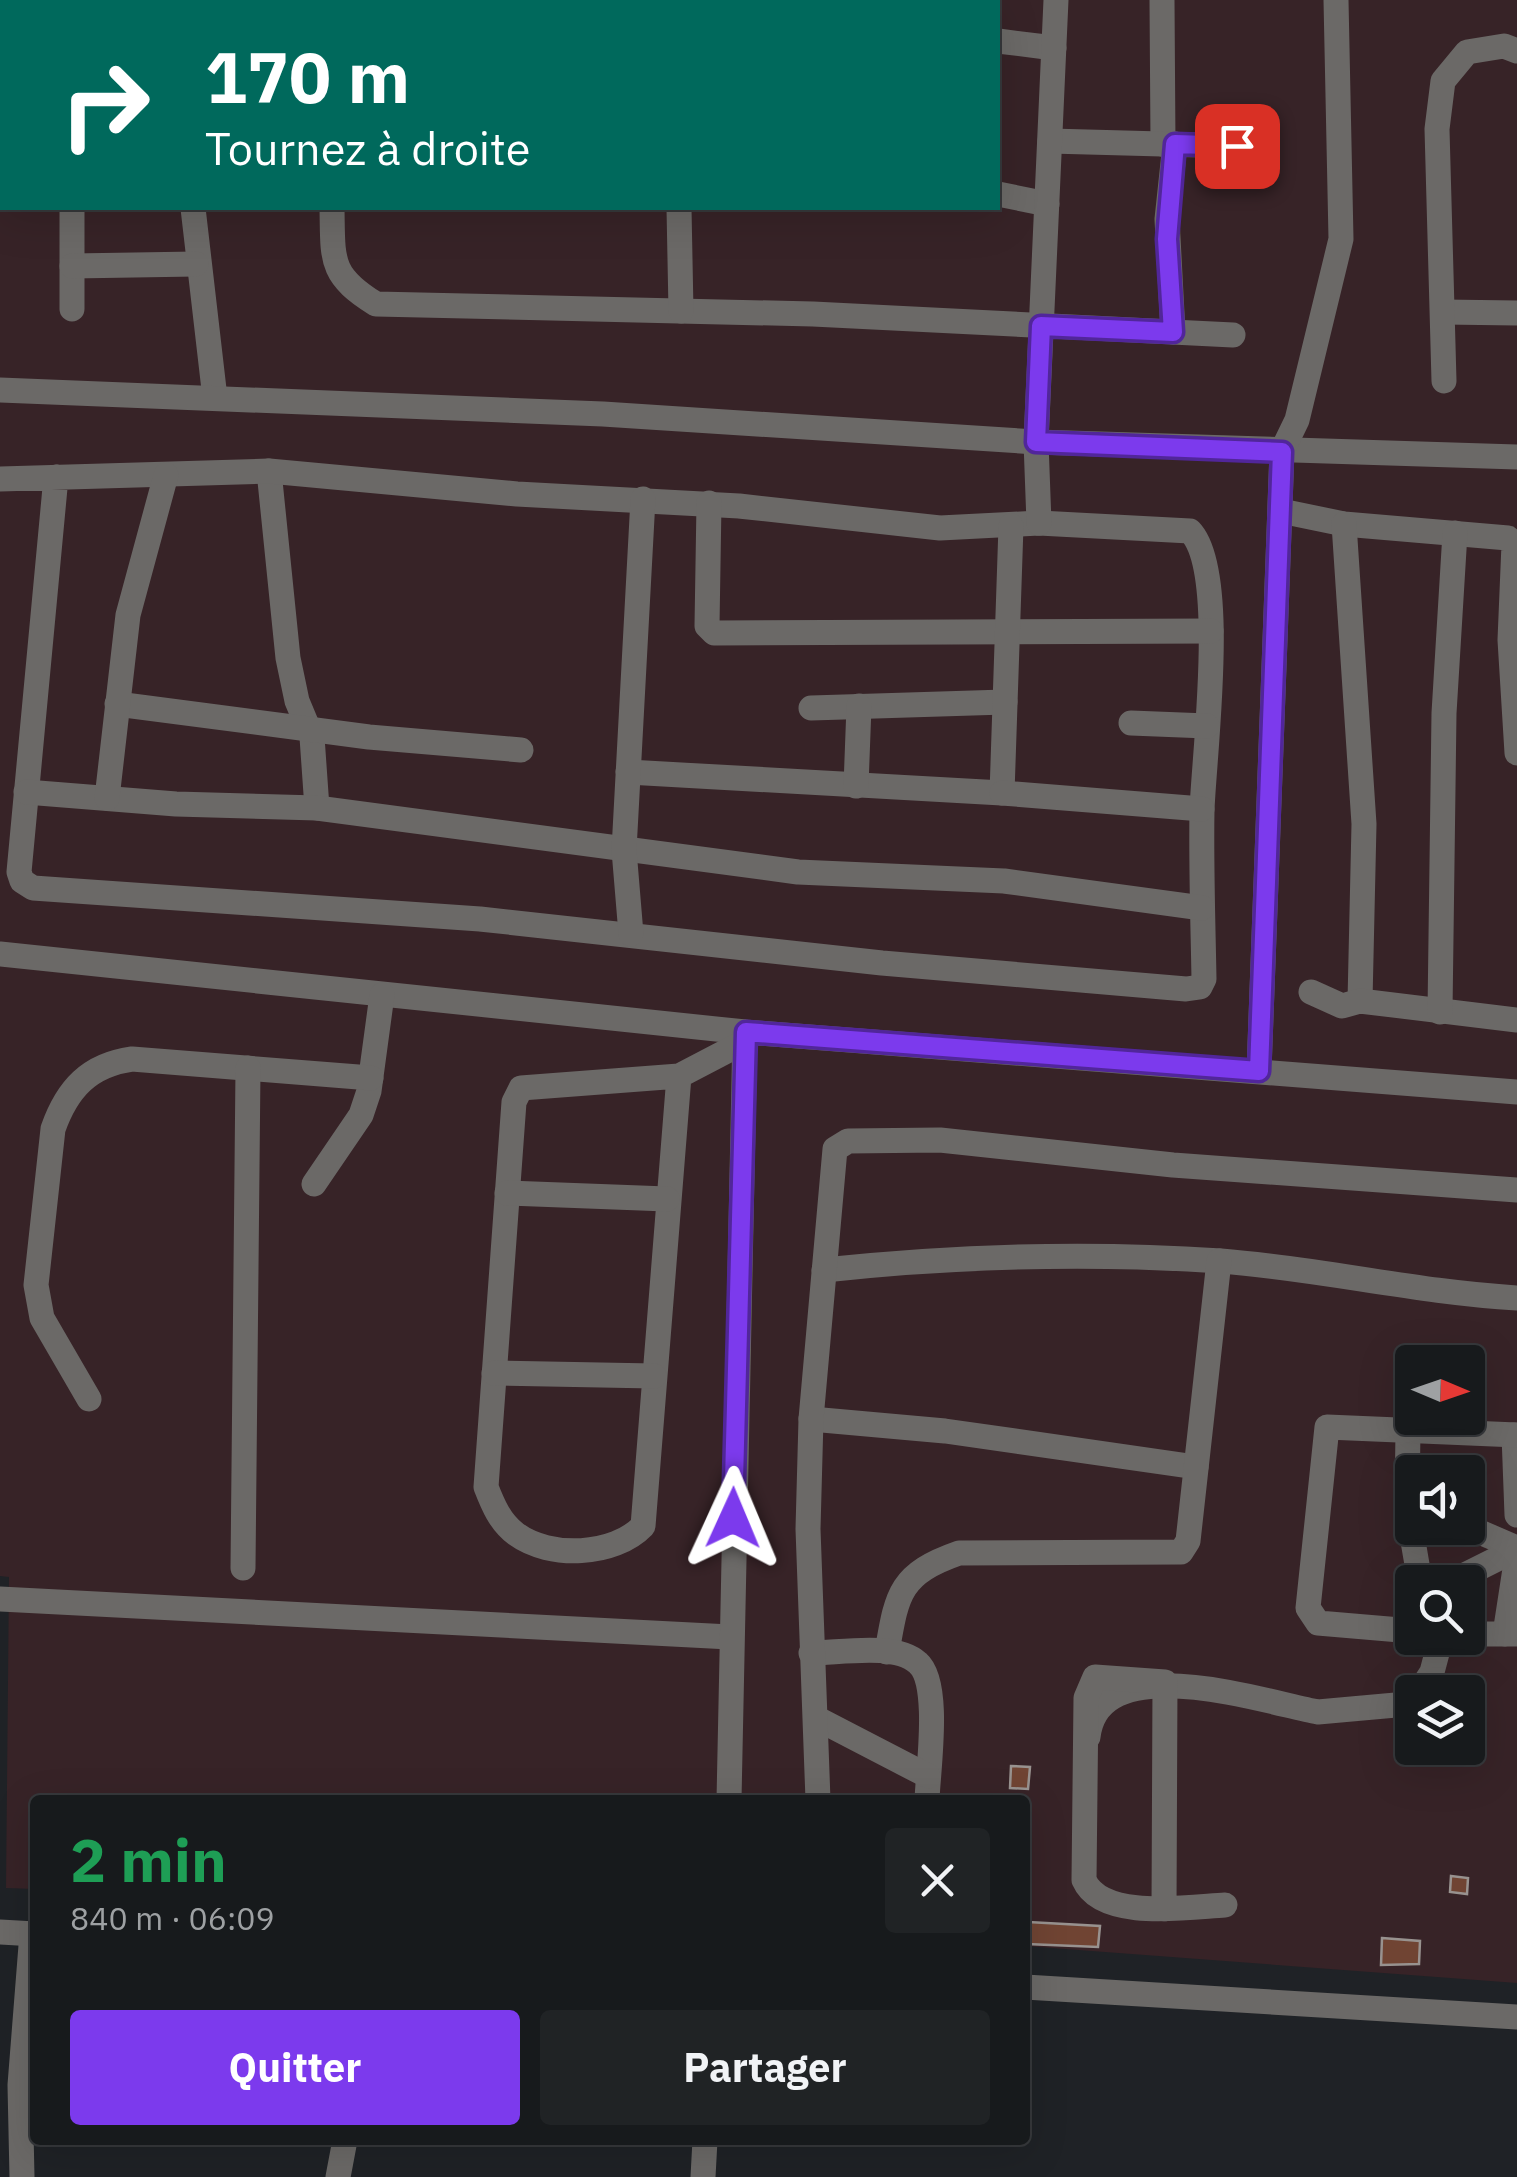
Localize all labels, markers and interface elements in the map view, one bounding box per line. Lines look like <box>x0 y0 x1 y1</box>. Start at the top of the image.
text: 170 m <box>205 31 410 122</box>
icon: right <box>40 40 170 170</box>
pin <box>1195 104 1280 189</box>
text: Tournez à droite <box>205 119 530 177</box>
icon: arrive <box>1210 119 1265 174</box>
north arrow <box>1395 1345 1485 1435</box>
map controls <box>1395 1345 1485 1765</box>
button: sound <box>1395 1455 1485 1545</box>
position arrow <box>681 1466 785 1570</box>
button: search <box>1395 1565 1485 1655</box>
button: layers <box>1395 1675 1485 1765</box>
text: 2 min <box>70 1820 227 1899</box>
button: close <box>885 1828 990 1933</box>
text: 840 m · 06:09 <box>70 1897 275 1939</box>
button: Quitter <box>70 2010 520 2125</box>
button: Partager <box>540 2010 990 2125</box>

